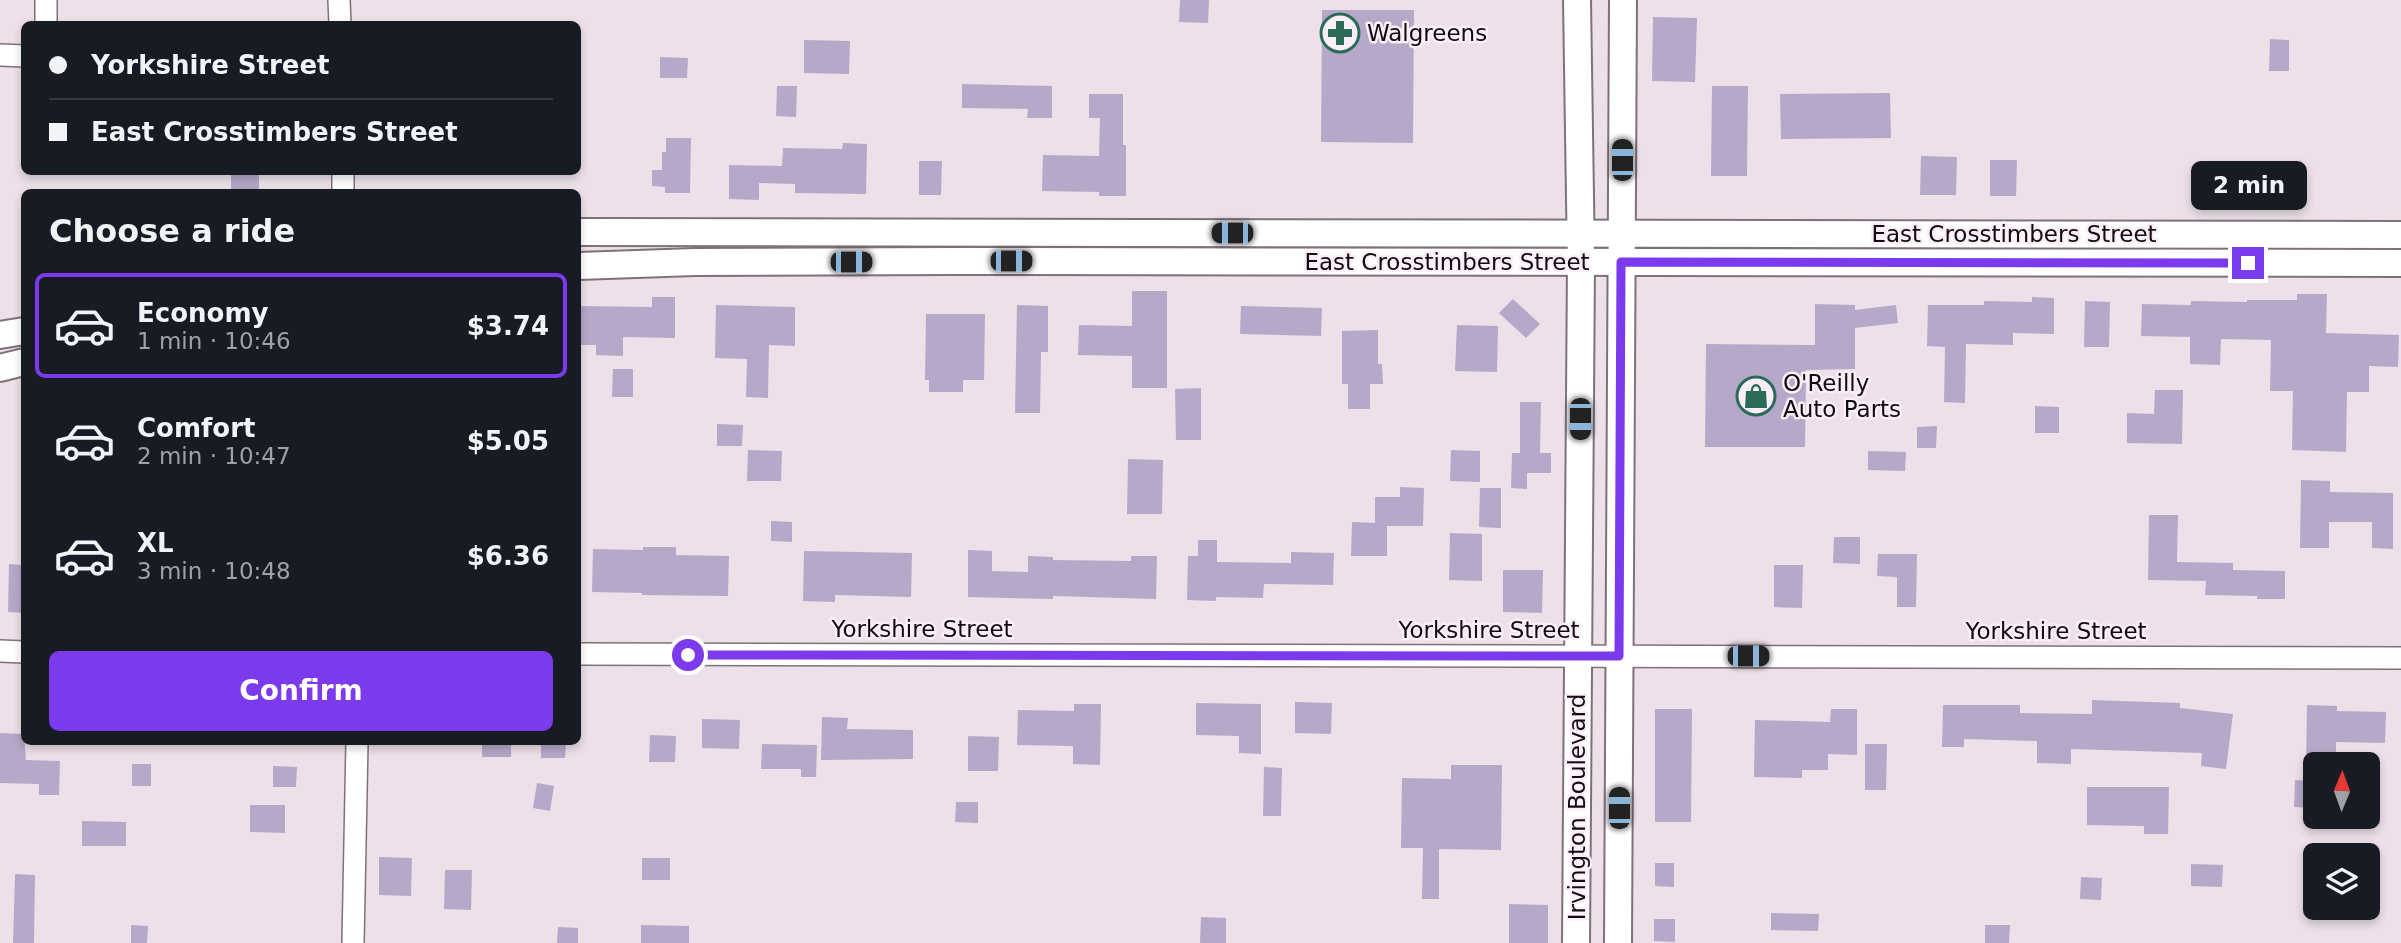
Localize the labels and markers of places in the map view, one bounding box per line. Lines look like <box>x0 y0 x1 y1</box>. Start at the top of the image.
pharmacy icon: Walgreens <box>1319 12 1361 54</box>
place label: Walgreens <box>1367 20 1487 46</box>
place label: O'Reilly Auto Parts <box>1783 370 1901 422</box>
shop icon: O'Reilly Auto Parts <box>1735 375 1777 417</box>

